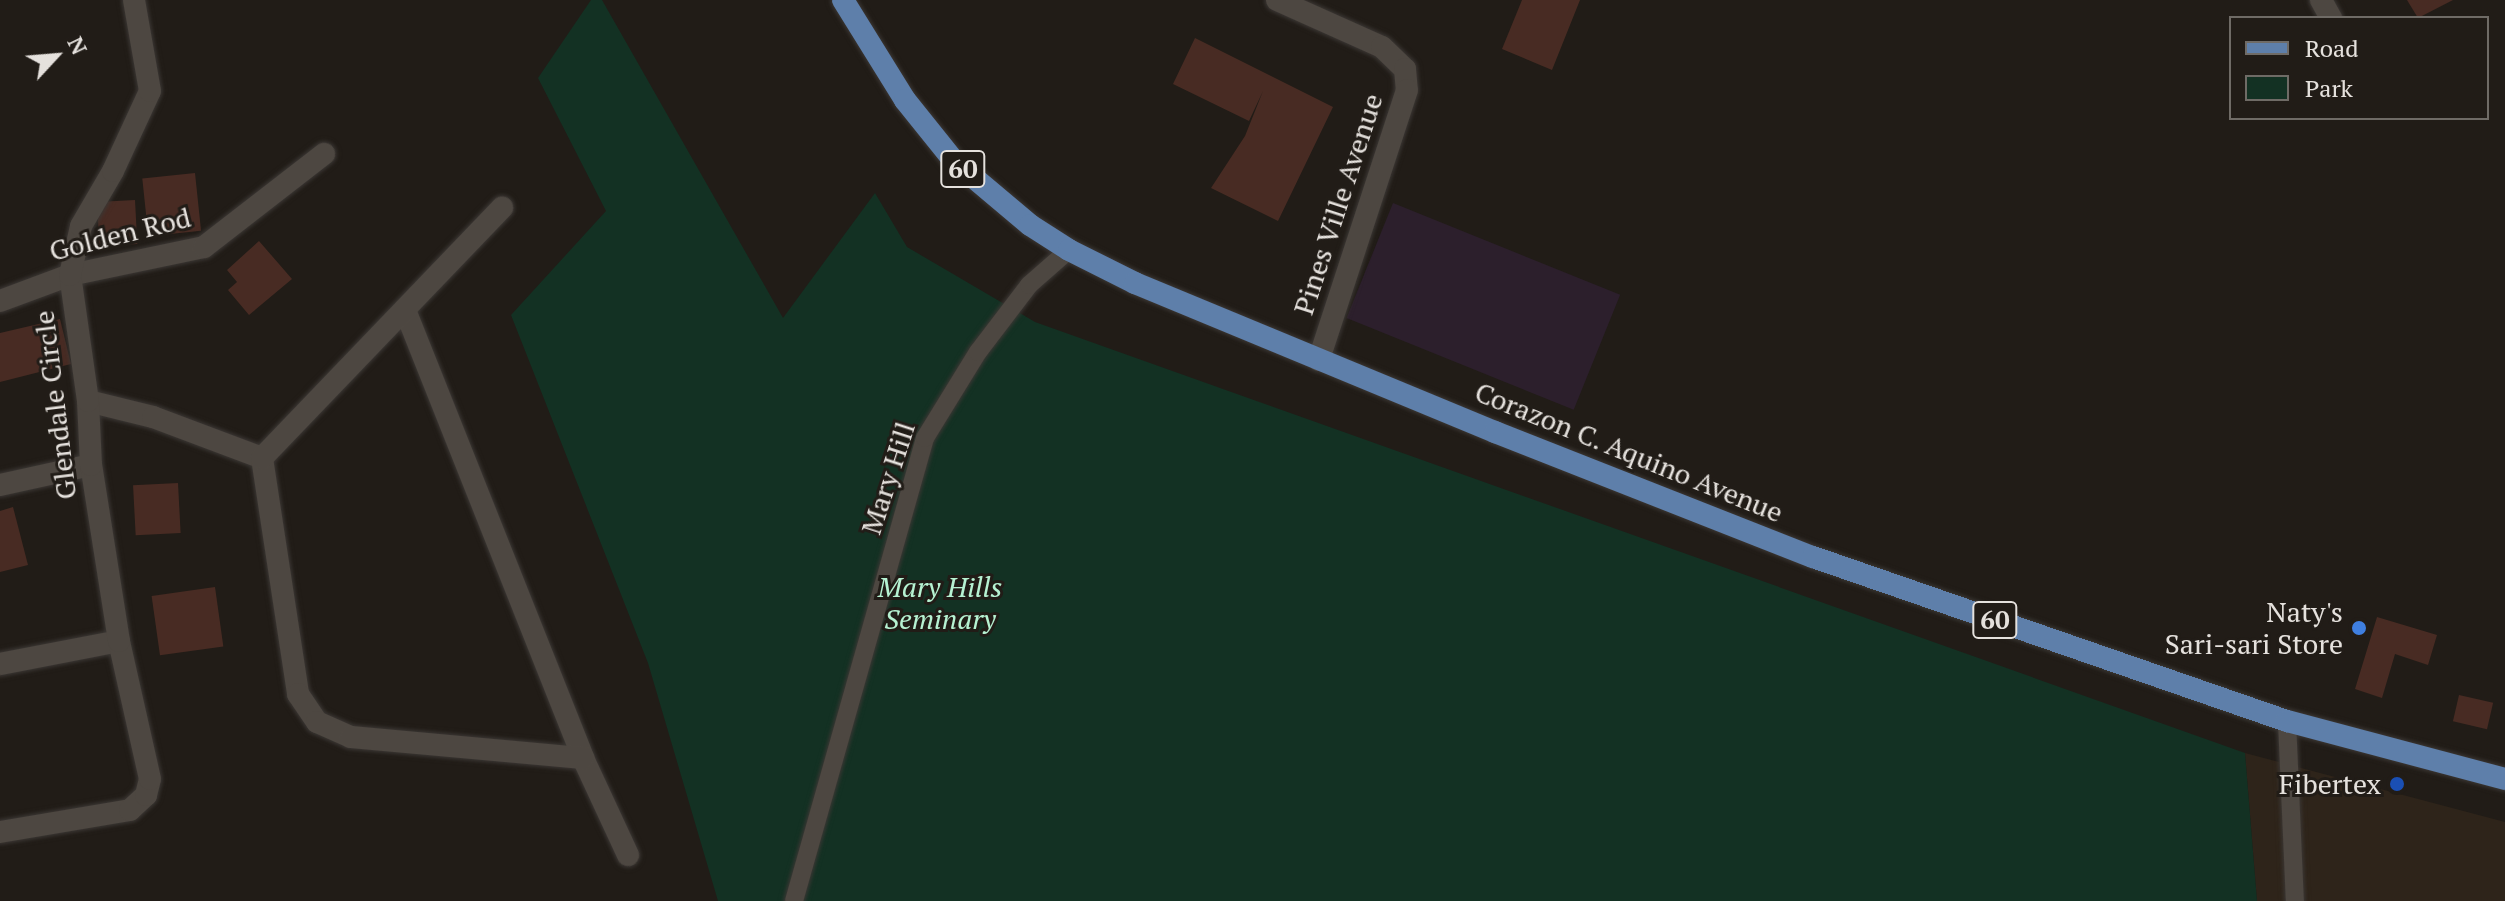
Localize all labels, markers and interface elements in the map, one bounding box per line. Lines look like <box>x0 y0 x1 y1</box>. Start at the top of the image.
north arrow <box>16 16 96 96</box>
legend <box>2229 16 2489 120</box>
text: N <box>61 31 95 59</box>
text: Road <box>2305 32 2359 64</box>
text: Park <box>2305 72 2353 104</box>
street label: Pines Ville Avenue <box>1286 89 1390 319</box>
road number: 60 <box>939 147 987 191</box>
street label: Golden Rod <box>46 200 194 268</box>
street label: Glendale Circle <box>27 309 83 501</box>
street label: Corazon C. Aquino Avenue <box>1469 374 1789 530</box>
street label: Mary Hill <box>854 418 922 538</box>
park label: Mary Hills Seminary <box>878 570 1002 636</box>
place label: Naty's Sari-sari Store <box>2165 595 2343 661</box>
road number: 60 <box>1971 598 2019 642</box>
marker: Naty's Sari-sari Store <box>2350 619 2368 637</box>
place label: Fibertex <box>2279 767 2381 801</box>
marker: Fibertex <box>2388 775 2406 793</box>

